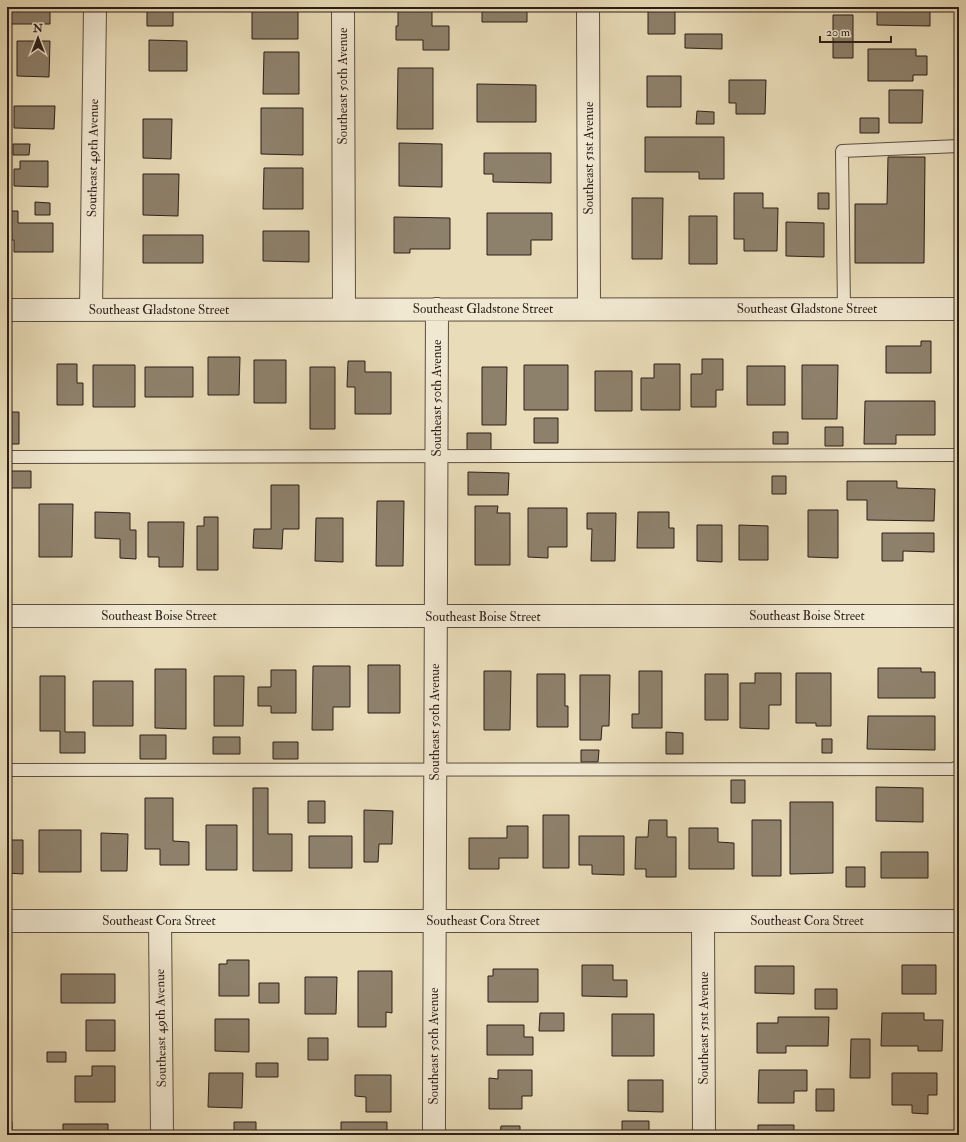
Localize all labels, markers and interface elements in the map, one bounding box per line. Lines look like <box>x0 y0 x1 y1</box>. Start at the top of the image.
north arrow <box>18 18 58 58</box>
scale bar <box>820 18 891 44</box>
text: N <box>32 22 44 35</box>
text: 20 m <box>826 25 851 40</box>
street label: Southeast 50th Avenue <box>335 27 351 145</box>
street label: Southeast 49th Avenue <box>84 98 102 217</box>
street label: Southeast 51st Avenue <box>581 101 597 214</box>
street label: Southeast Gladstone Street <box>413 301 553 317</box>
street label: Southeast Gladstone Street <box>737 301 877 317</box>
street label: Southeast Gladstone Street <box>89 302 229 318</box>
street label: Southeast 50th Avenue <box>429 339 445 457</box>
street label: Southeast Boise Street <box>101 608 217 624</box>
street label: Southeast Boise Street <box>749 608 865 624</box>
street label: Southeast Boise Street <box>425 609 541 625</box>
street label: Southeast 50th Avenue <box>427 663 443 781</box>
street label: Southeast Cora Street <box>102 913 216 929</box>
street label: Southeast Cora Street <box>426 913 540 929</box>
street label: Southeast Cora Street <box>750 913 864 929</box>
street label: Southeast 49th Avenue <box>152 968 170 1087</box>
street label: Southeast 51st Avenue <box>696 971 712 1084</box>
street label: Southeast 50th Avenue <box>426 987 442 1105</box>

